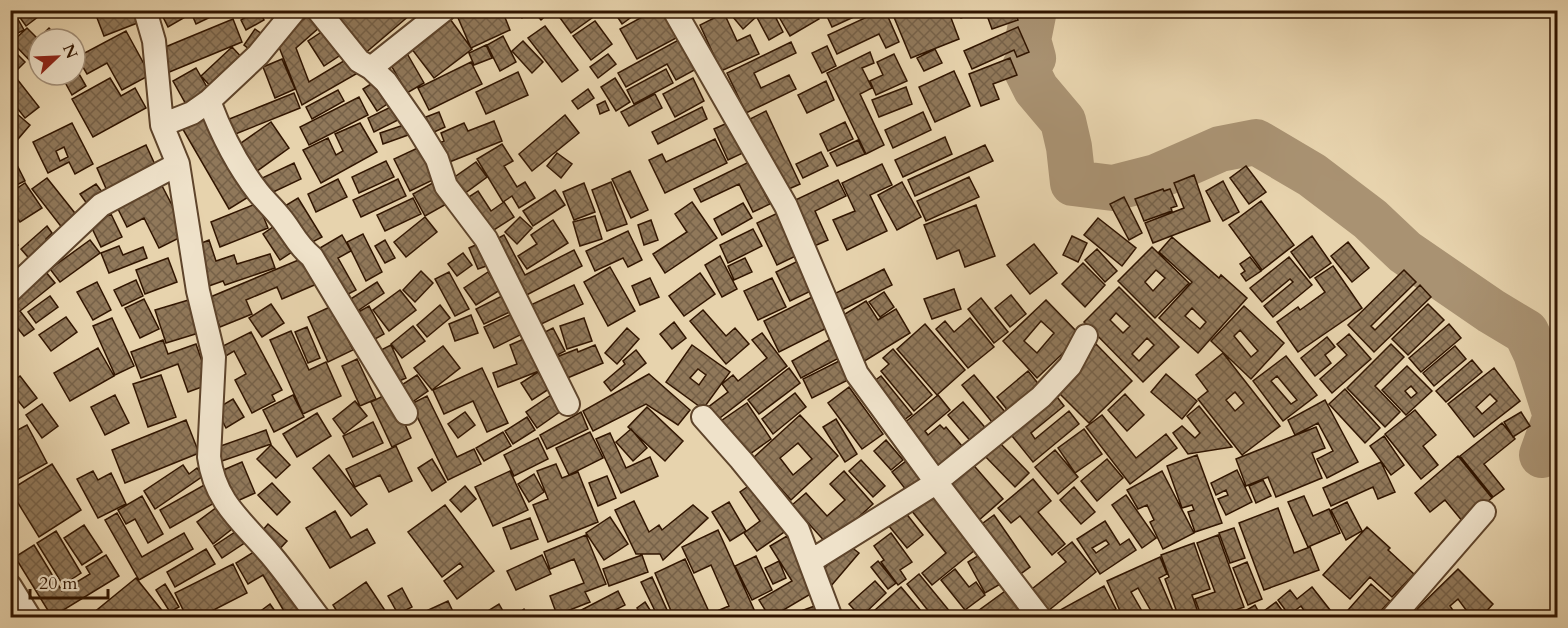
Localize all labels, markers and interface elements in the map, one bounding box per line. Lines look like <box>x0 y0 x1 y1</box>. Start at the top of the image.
north arrow <box>27 27 87 87</box>
text: N <box>57 41 83 62</box>
scale bar <box>30 562 108 600</box>
text: 20 m <box>39 571 78 596</box>

